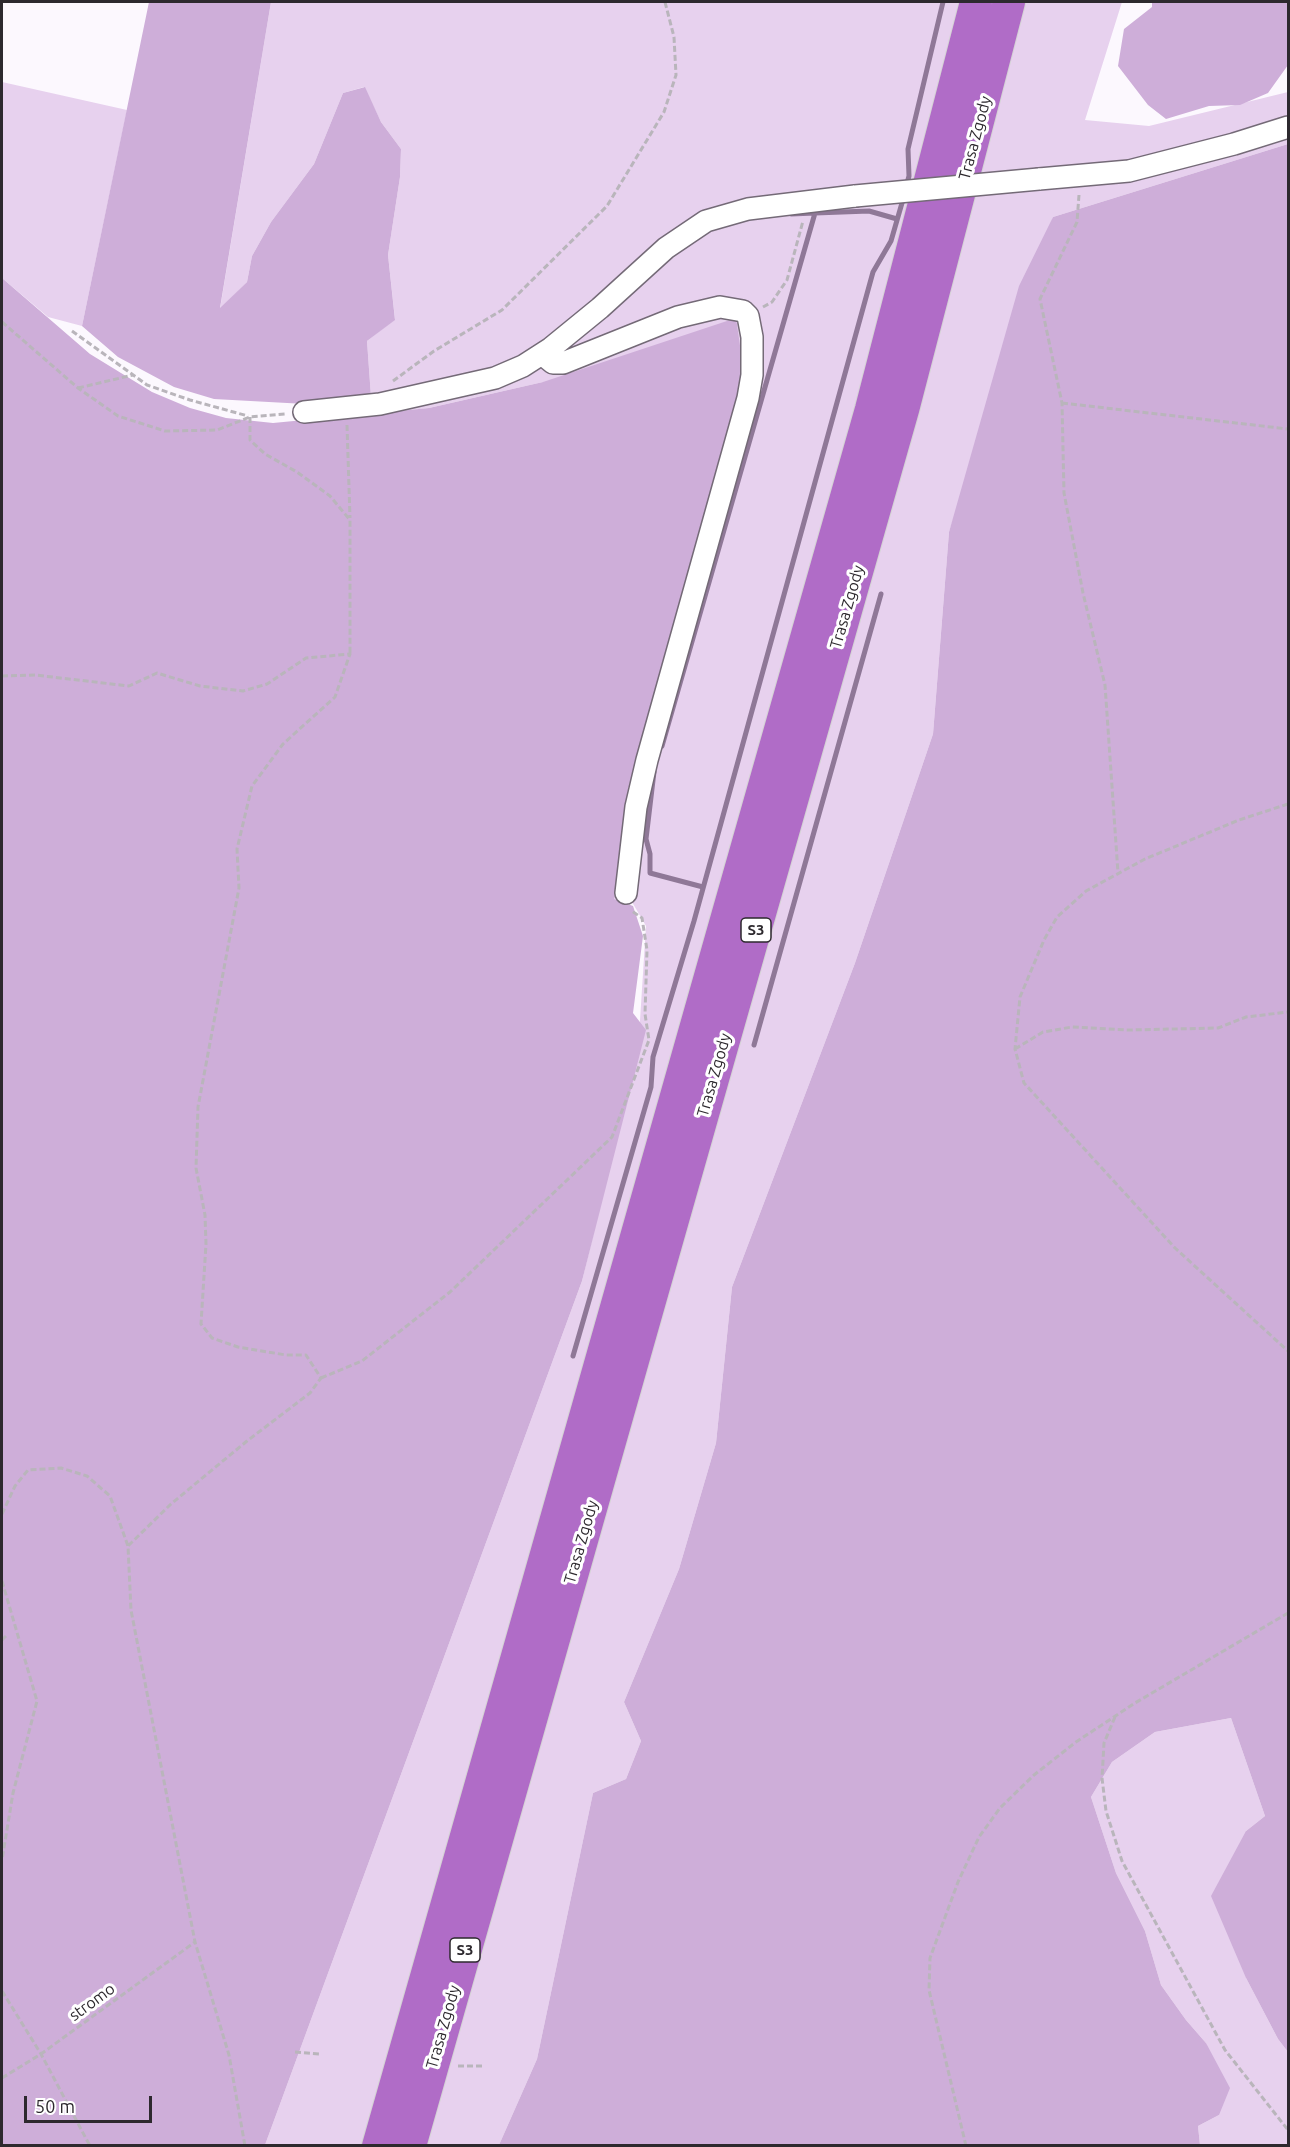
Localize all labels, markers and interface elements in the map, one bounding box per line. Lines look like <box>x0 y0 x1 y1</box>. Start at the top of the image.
street label: Trasa Zgody <box>955 94 995 182</box>
street label: Trasa Zgody <box>826 563 868 651</box>
road number: S3 <box>741 918 771 942</box>
street label: Trasa Zgody <box>693 1031 735 1119</box>
street label: Trasa Zgody <box>560 1498 602 1586</box>
road number: S3 <box>450 1938 480 1962</box>
street label: stromo <box>65 1979 119 2025</box>
street label: Trasa Zgody <box>422 1983 464 2071</box>
scale bar <box>27 2084 154 2122</box>
text: 50 m <box>35 2096 75 2116</box>

